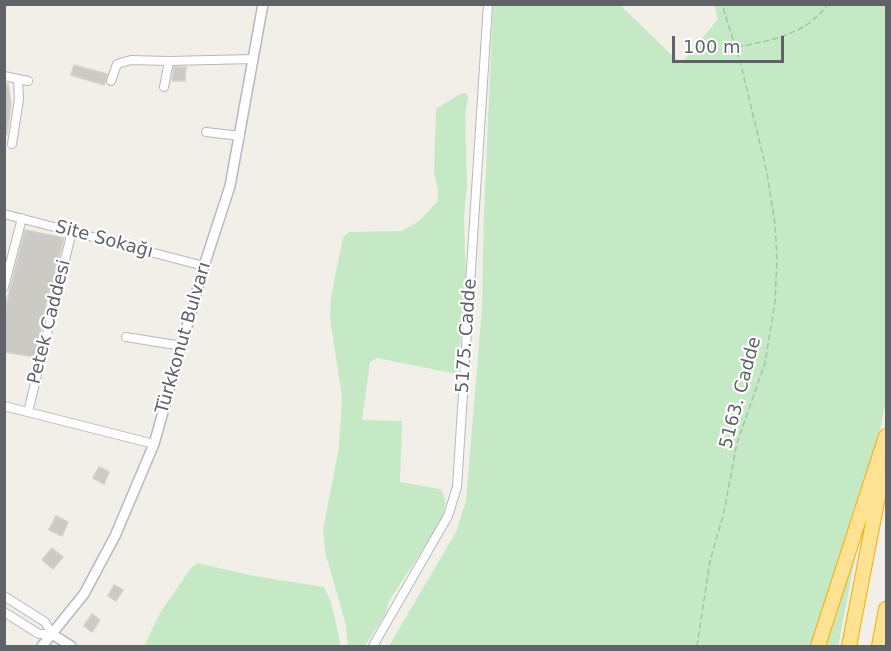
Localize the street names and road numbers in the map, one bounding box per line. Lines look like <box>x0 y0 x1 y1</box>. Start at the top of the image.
street label: Site Sokağı <box>53 217 155 263</box>
street label: Petek Caddesi <box>24 258 76 386</box>
street label: Türkkonut Bulvarı <box>152 260 216 416</box>
street label: 5175. Cadde <box>452 278 482 394</box>
street label: 5163. Cadde <box>716 335 766 451</box>

